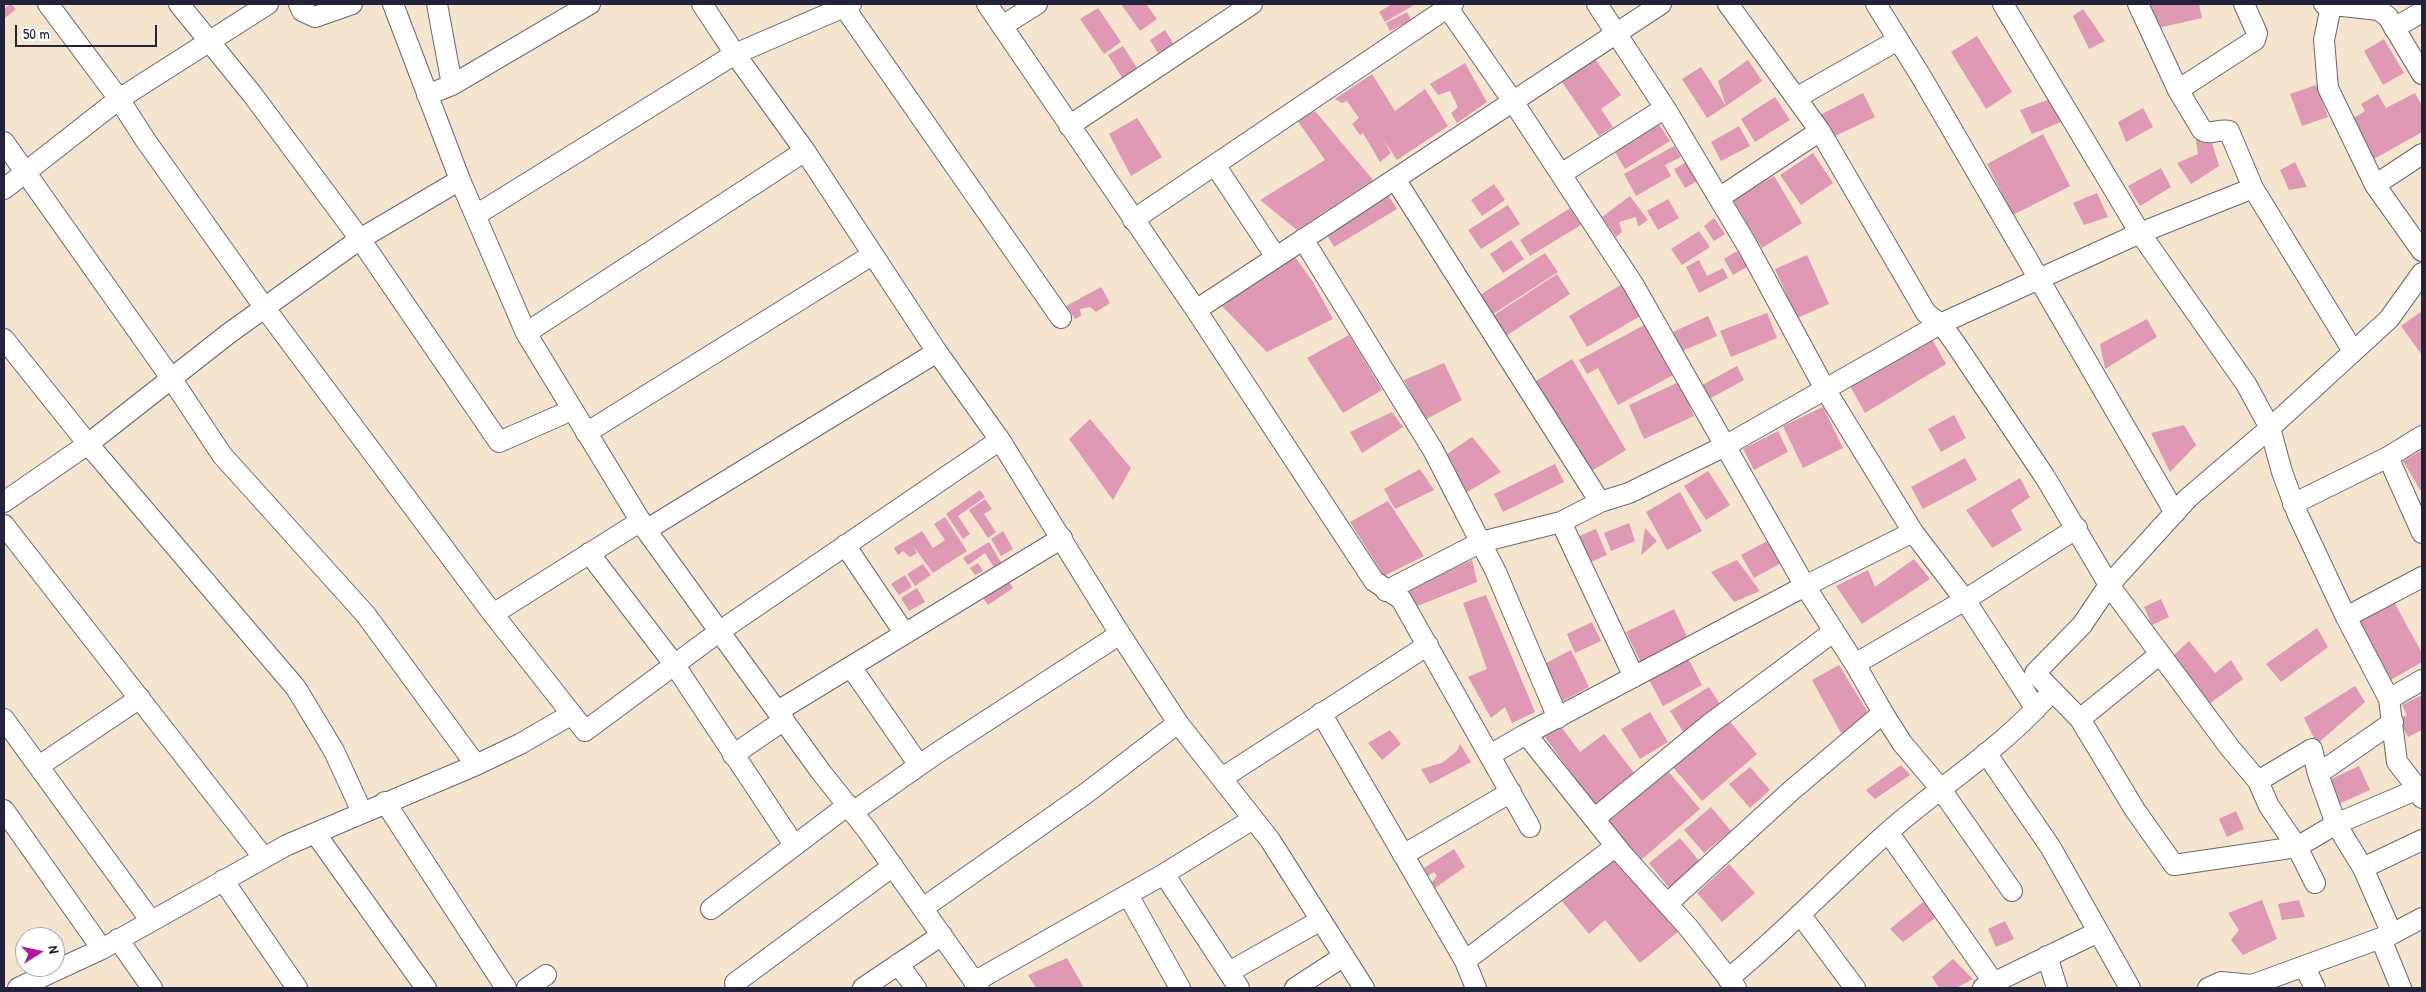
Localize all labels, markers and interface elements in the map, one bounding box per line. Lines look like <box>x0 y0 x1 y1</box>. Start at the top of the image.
scale bar <box>18 15 160 47</box>
text: 50 m <box>23 23 50 44</box>
north arrow <box>15 927 65 977</box>
text: N <box>44 944 64 955</box>

